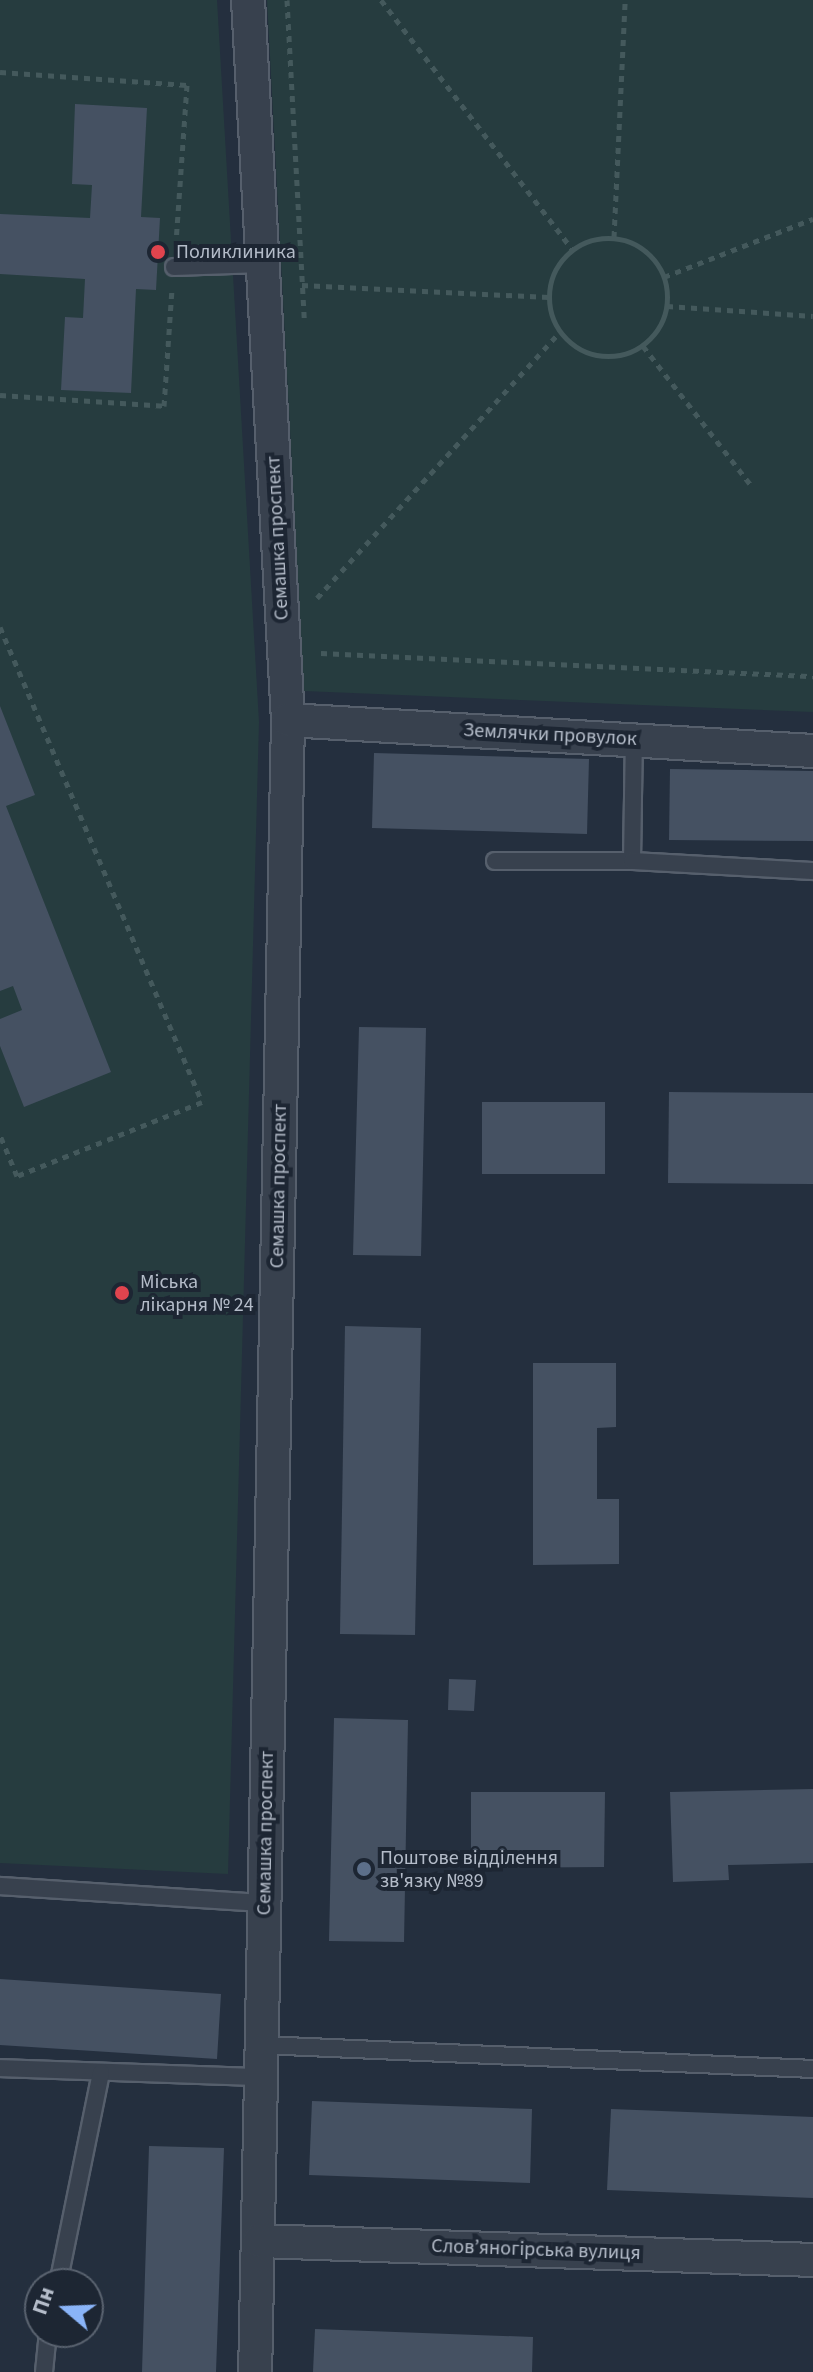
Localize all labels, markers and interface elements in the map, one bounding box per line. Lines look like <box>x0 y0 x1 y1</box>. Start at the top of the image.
place label: Поликлиника <box>176 240 296 264</box>
marker: Поликлиника <box>147 241 169 263</box>
street label: Семашка проспект <box>262 455 294 621</box>
street label: Землячки провулок <box>463 718 637 752</box>
street label: Семашка проспект <box>266 1103 292 1269</box>
place label: Міська лікарня № 24 <box>140 1270 254 1317</box>
marker: Міська лікарня № 24 <box>111 1282 133 1304</box>
street label: Семашка проспект <box>253 1750 279 1916</box>
place label: Поштове відділення зв'язку №89 <box>380 1846 558 1893</box>
marker: Поштове відділення зв'язку №89 <box>355 1860 373 1878</box>
street label: Слов’яногірська вулиця <box>431 2234 641 2266</box>
north arrow <box>24 2268 104 2348</box>
text: Пн <box>24 2283 63 2319</box>

